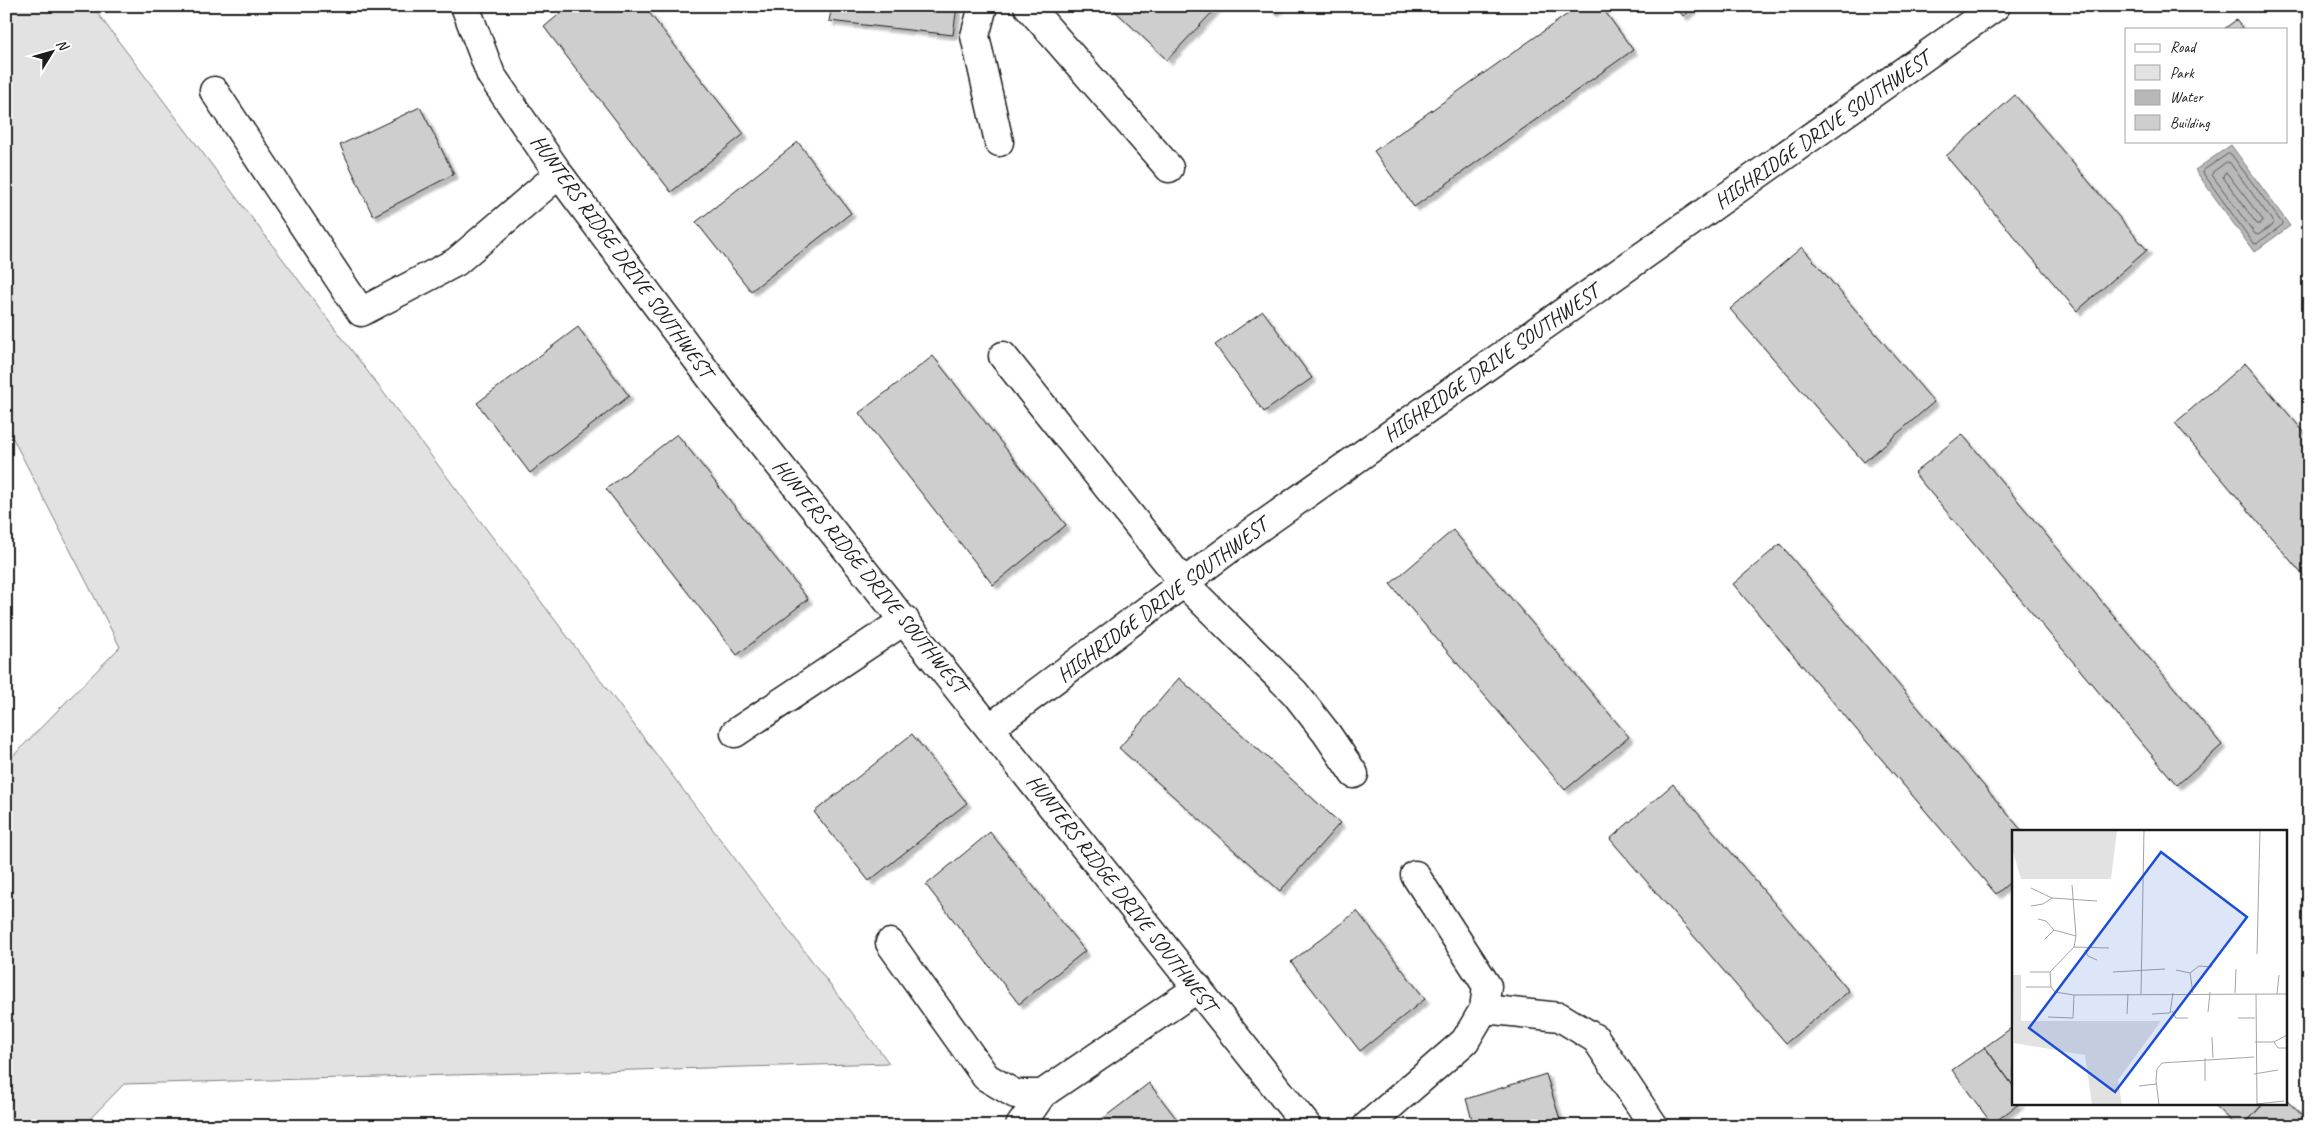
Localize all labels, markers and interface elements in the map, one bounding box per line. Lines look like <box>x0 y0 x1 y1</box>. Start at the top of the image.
north arrow <box>28 28 78 78</box>
legend <box>2125 28 2288 142</box>
text: N <box>53 36 73 55</box>
text: Road <box>2170 38 2197 57</box>
street label: HIGHRIDGE DRIVE SOUTHWEST <box>1709 42 1939 215</box>
text: Park <box>2170 64 2195 83</box>
text: Water <box>2170 88 2204 107</box>
text: Building <box>2170 114 2210 133</box>
street label: HUNTERS RIDGE DRIVE SOUTHWEST <box>525 130 722 387</box>
street label: HIGHRIDGE DRIVE SOUTHWEST <box>1378 275 1608 448</box>
street label: HUNTERS RIDGE DRIVE SOUTHWEST <box>767 454 976 703</box>
street label: HIGHRIDGE DRIVE SOUTHWEST <box>1051 509 1277 688</box>
street label: HUNTERS RIDGE DRIVE SOUTHWEST <box>1021 769 1226 1021</box>
inset map <box>2012 830 2288 1104</box>

